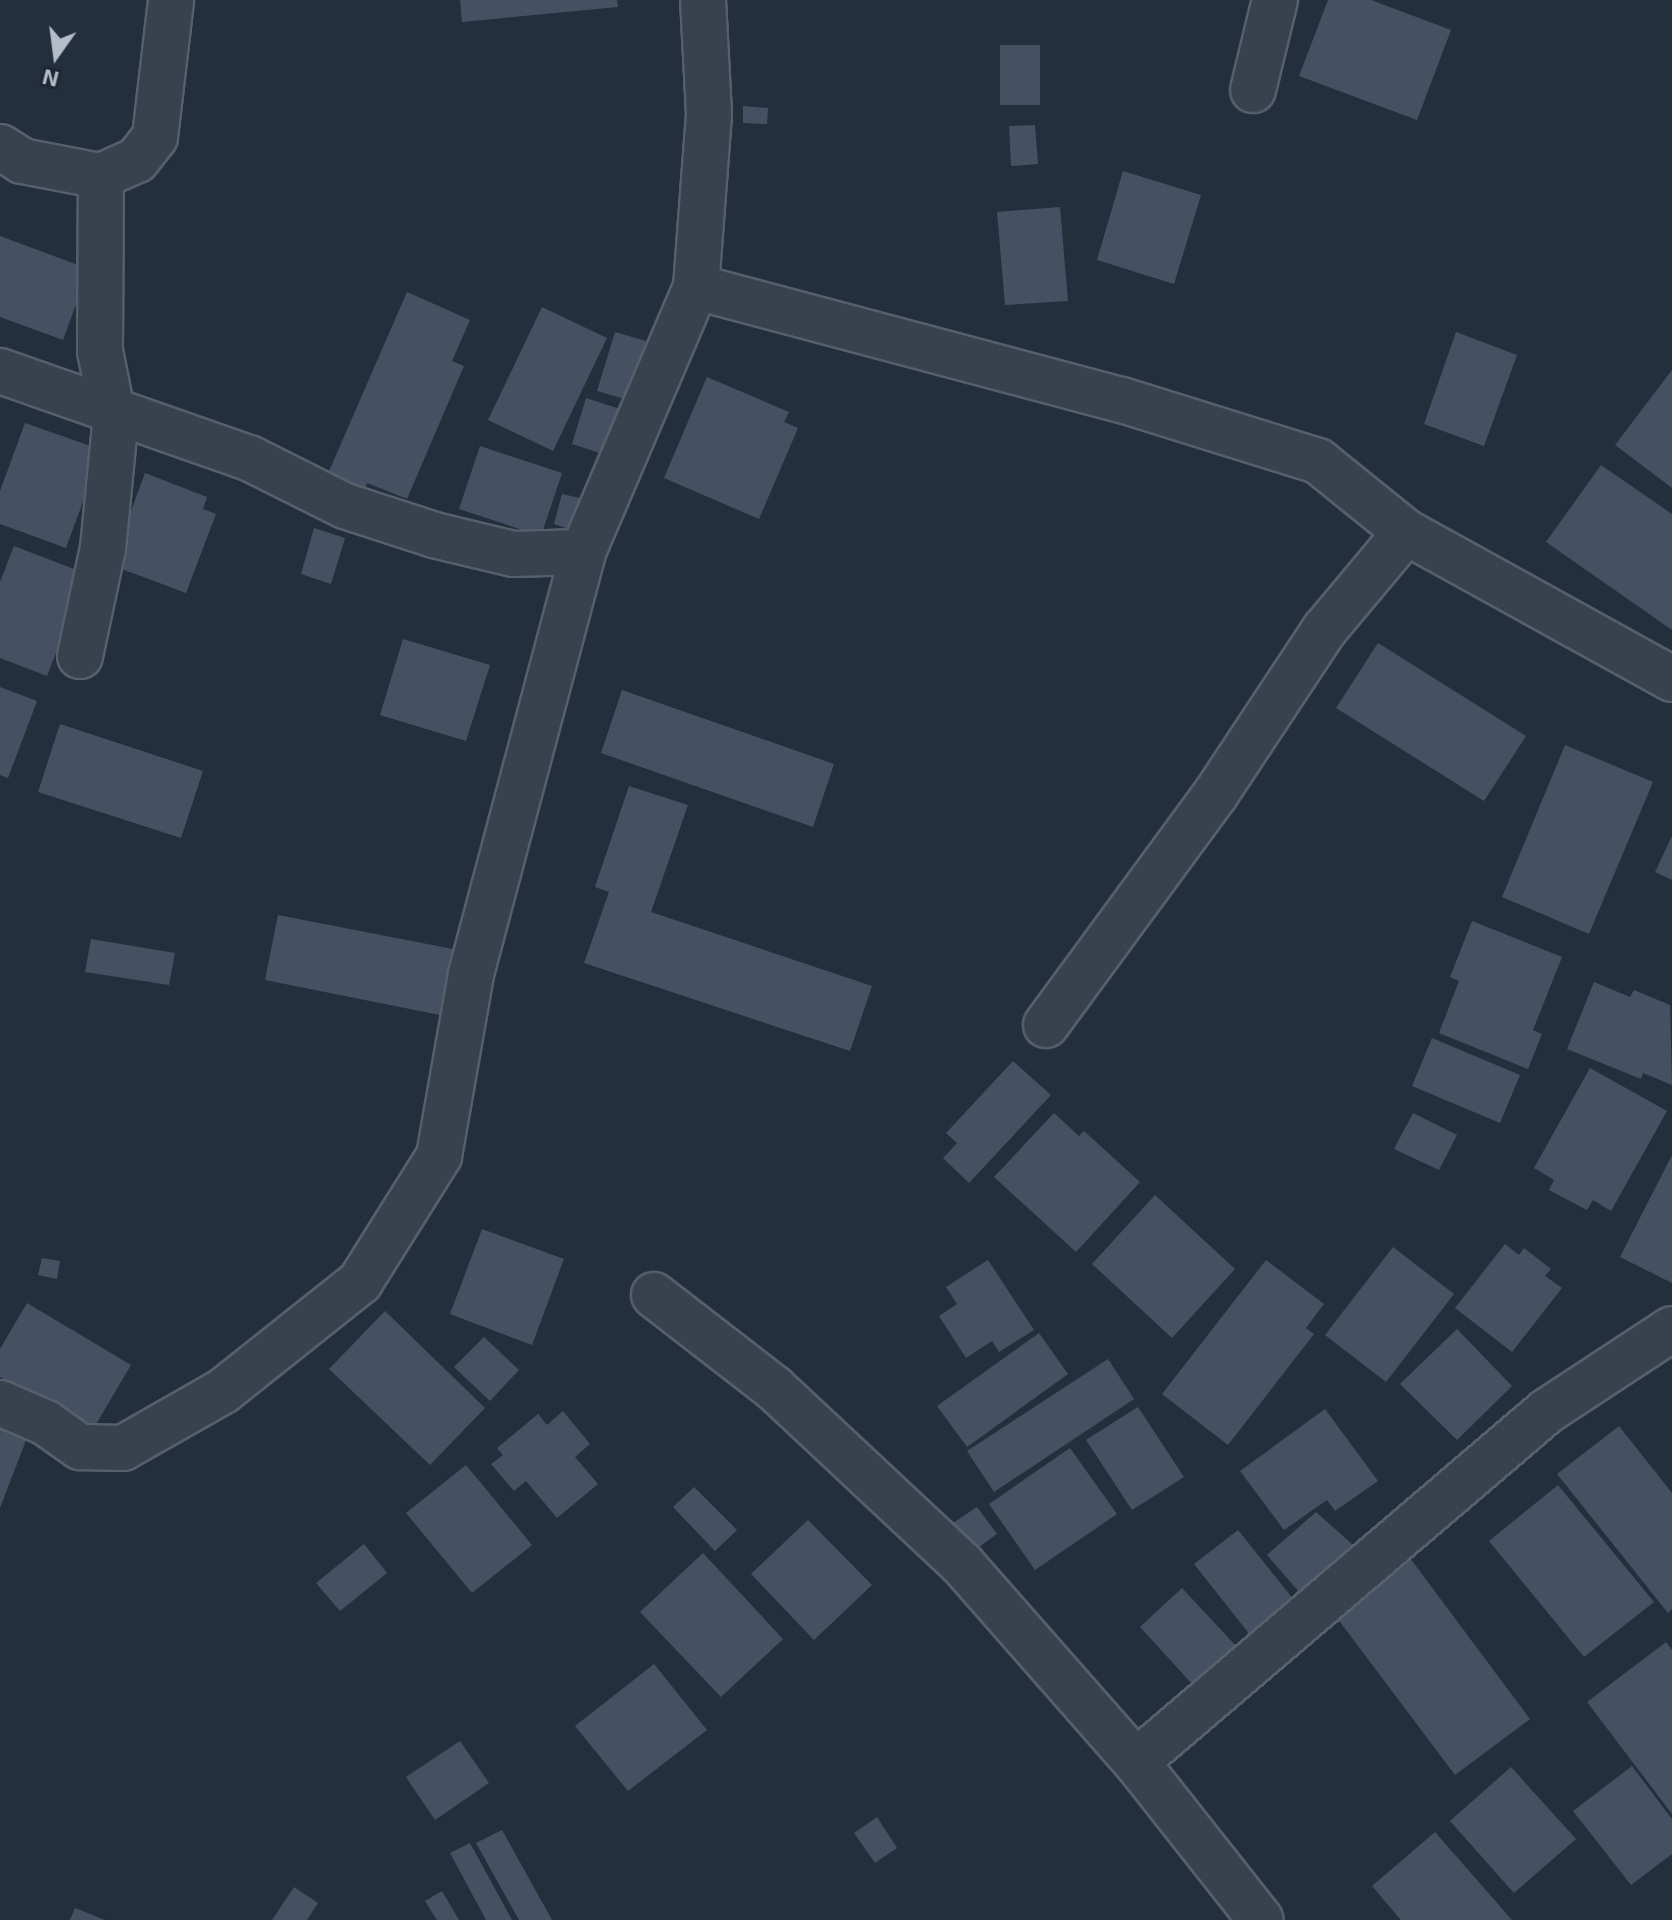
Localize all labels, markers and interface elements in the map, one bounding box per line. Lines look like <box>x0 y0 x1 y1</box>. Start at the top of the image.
north arrow <box>16 16 96 96</box>
text: N <box>39 65 61 94</box>

